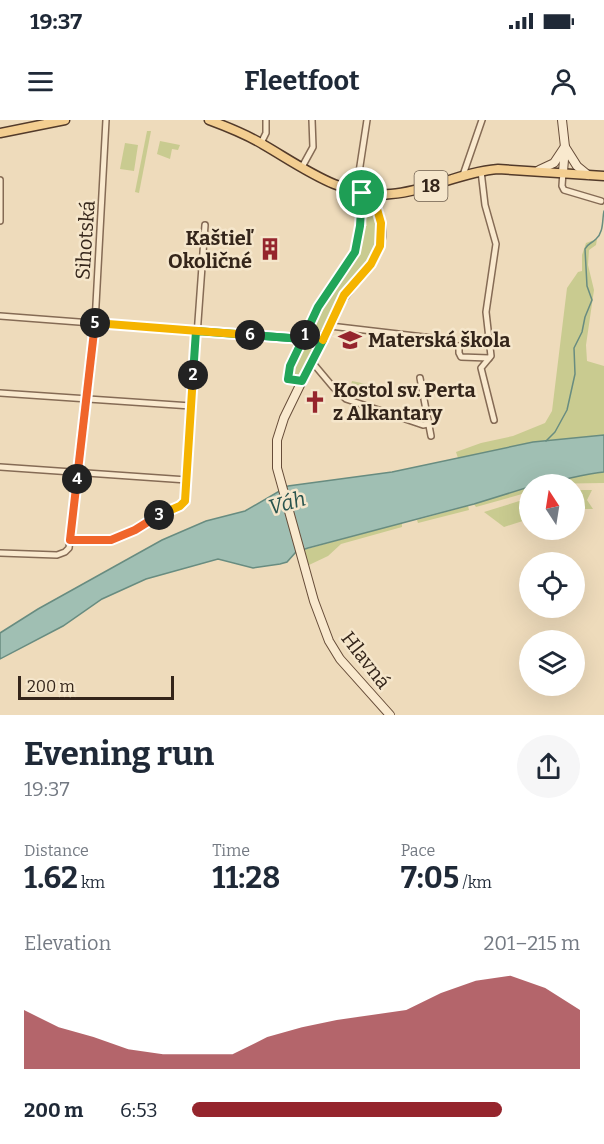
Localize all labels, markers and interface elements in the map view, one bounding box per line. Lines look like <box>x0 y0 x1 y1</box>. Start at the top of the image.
text: 19:37 <box>30 8 82 35</box>
icon: menu <box>24 65 57 98</box>
text: Fleetfoot <box>244 65 360 97</box>
icon: person <box>547 65 580 98</box>
pin <box>336 167 387 218</box>
road number: 18 <box>414 171 448 201</box>
icon: arrive <box>345 176 378 209</box>
street label: Sihotská <box>70 199 100 281</box>
place label: Kaštieľ Okoličné <box>168 226 255 273</box>
building icon: Kaštieľ Okoličné <box>257 236 283 262</box>
pin: 5 <box>80 308 110 338</box>
text: 5 <box>91 313 99 332</box>
pin: 6 <box>235 320 265 350</box>
pin: 1 <box>290 320 320 350</box>
text: 6 <box>245 325 255 344</box>
text: 1 <box>302 325 308 344</box>
school or university icon: Materská škola <box>337 327 363 353</box>
place label: Materská škola <box>368 328 510 352</box>
pin: 2 <box>178 360 208 390</box>
text: 2 <box>188 365 198 384</box>
place label: Kostol sv. Perta z Alkantary <box>333 378 476 425</box>
church icon: Kostol sv. Perta z Alkantary <box>302 389 328 415</box>
pin: 4 <box>62 464 92 494</box>
text: 4 <box>72 469 82 488</box>
north arrow <box>519 474 585 540</box>
map controls <box>519 474 585 696</box>
water label: Váh <box>265 486 309 520</box>
pin: 3 <box>144 500 174 530</box>
text: 3 <box>154 505 164 524</box>
button: locate <box>519 552 585 618</box>
street label: Hlavná <box>336 627 396 693</box>
button: layers <box>519 630 585 696</box>
scale bar <box>18 673 174 700</box>
text: 200 m <box>27 677 75 696</box>
text: Evening run <box>24 734 214 774</box>
button: share <box>517 735 580 798</box>
text: 19:37 <box>24 777 70 801</box>
text: Distance <box>24 841 89 860</box>
text: Time <box>212 841 250 860</box>
text: Pace <box>401 841 435 860</box>
text: 1.62 <box>24 860 78 896</box>
text: 11:28 <box>212 860 280 896</box>
text: 7:05 <box>401 860 459 896</box>
text: km <box>78 873 105 892</box>
text: /km <box>459 873 492 892</box>
text: Elevation <box>24 931 111 955</box>
text: 201–215 m <box>483 931 580 955</box>
text: 200 m <box>24 1098 83 1122</box>
text: 6:53 <box>120 1098 158 1122</box>

